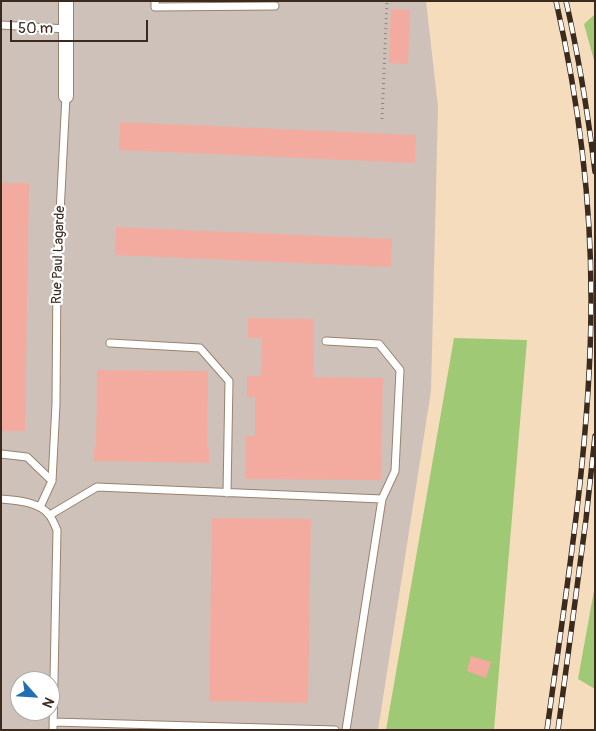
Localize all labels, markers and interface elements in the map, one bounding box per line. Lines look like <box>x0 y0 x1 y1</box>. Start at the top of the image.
scale bar <box>12 10 150 42</box>
text: 50 m <box>18 19 53 38</box>
street label: Rue Paul Lagarde <box>49 205 69 305</box>
north arrow <box>10 671 60 721</box>
text: N <box>38 694 58 710</box>

